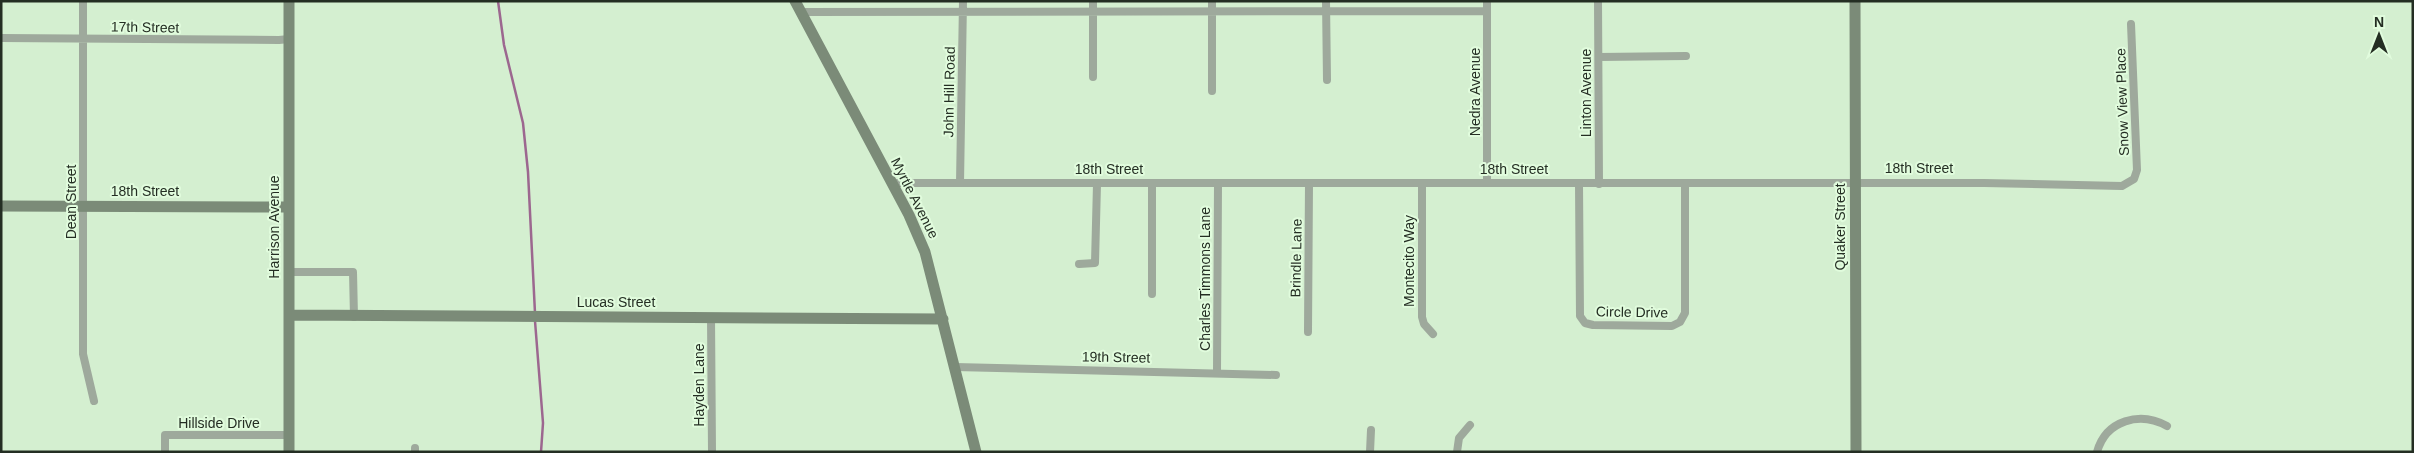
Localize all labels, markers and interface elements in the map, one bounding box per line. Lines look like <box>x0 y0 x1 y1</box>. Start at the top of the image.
north arrow <box>2354 10 2404 60</box>
text: N <box>2374 14 2384 30</box>
street label: 17th Street <box>111 18 179 36</box>
street label: John Hill Road <box>940 46 958 138</box>
street label: Nedra Avenue <box>1467 48 1483 136</box>
street label: Snow View Place <box>2112 48 2132 156</box>
street label: Linton Avenue <box>1578 49 1594 137</box>
street label: Myrtle Avenue <box>888 155 942 241</box>
street label: 18th Street <box>1885 160 1953 176</box>
street label: 18th Street <box>1075 161 1143 177</box>
street label: 18th Street <box>1480 161 1548 177</box>
street label: Dean Street <box>63 165 79 239</box>
street label: Harrison Avenue <box>266 175 282 279</box>
street label: 18th Street <box>111 183 179 199</box>
street label: Quaker Street <box>1832 183 1848 271</box>
street label: Charles Timmons Lane <box>1197 207 1213 351</box>
street label: Montecito Way <box>1401 215 1417 307</box>
street label: Brindle Lane <box>1287 218 1305 297</box>
street label: Lucas Street <box>577 294 655 310</box>
street label: Circle Drive <box>1596 303 1669 321</box>
street label: Hayden Lane <box>691 343 707 427</box>
street label: 19th Street <box>1082 348 1150 366</box>
street label: Hillside Drive <box>178 415 260 431</box>

